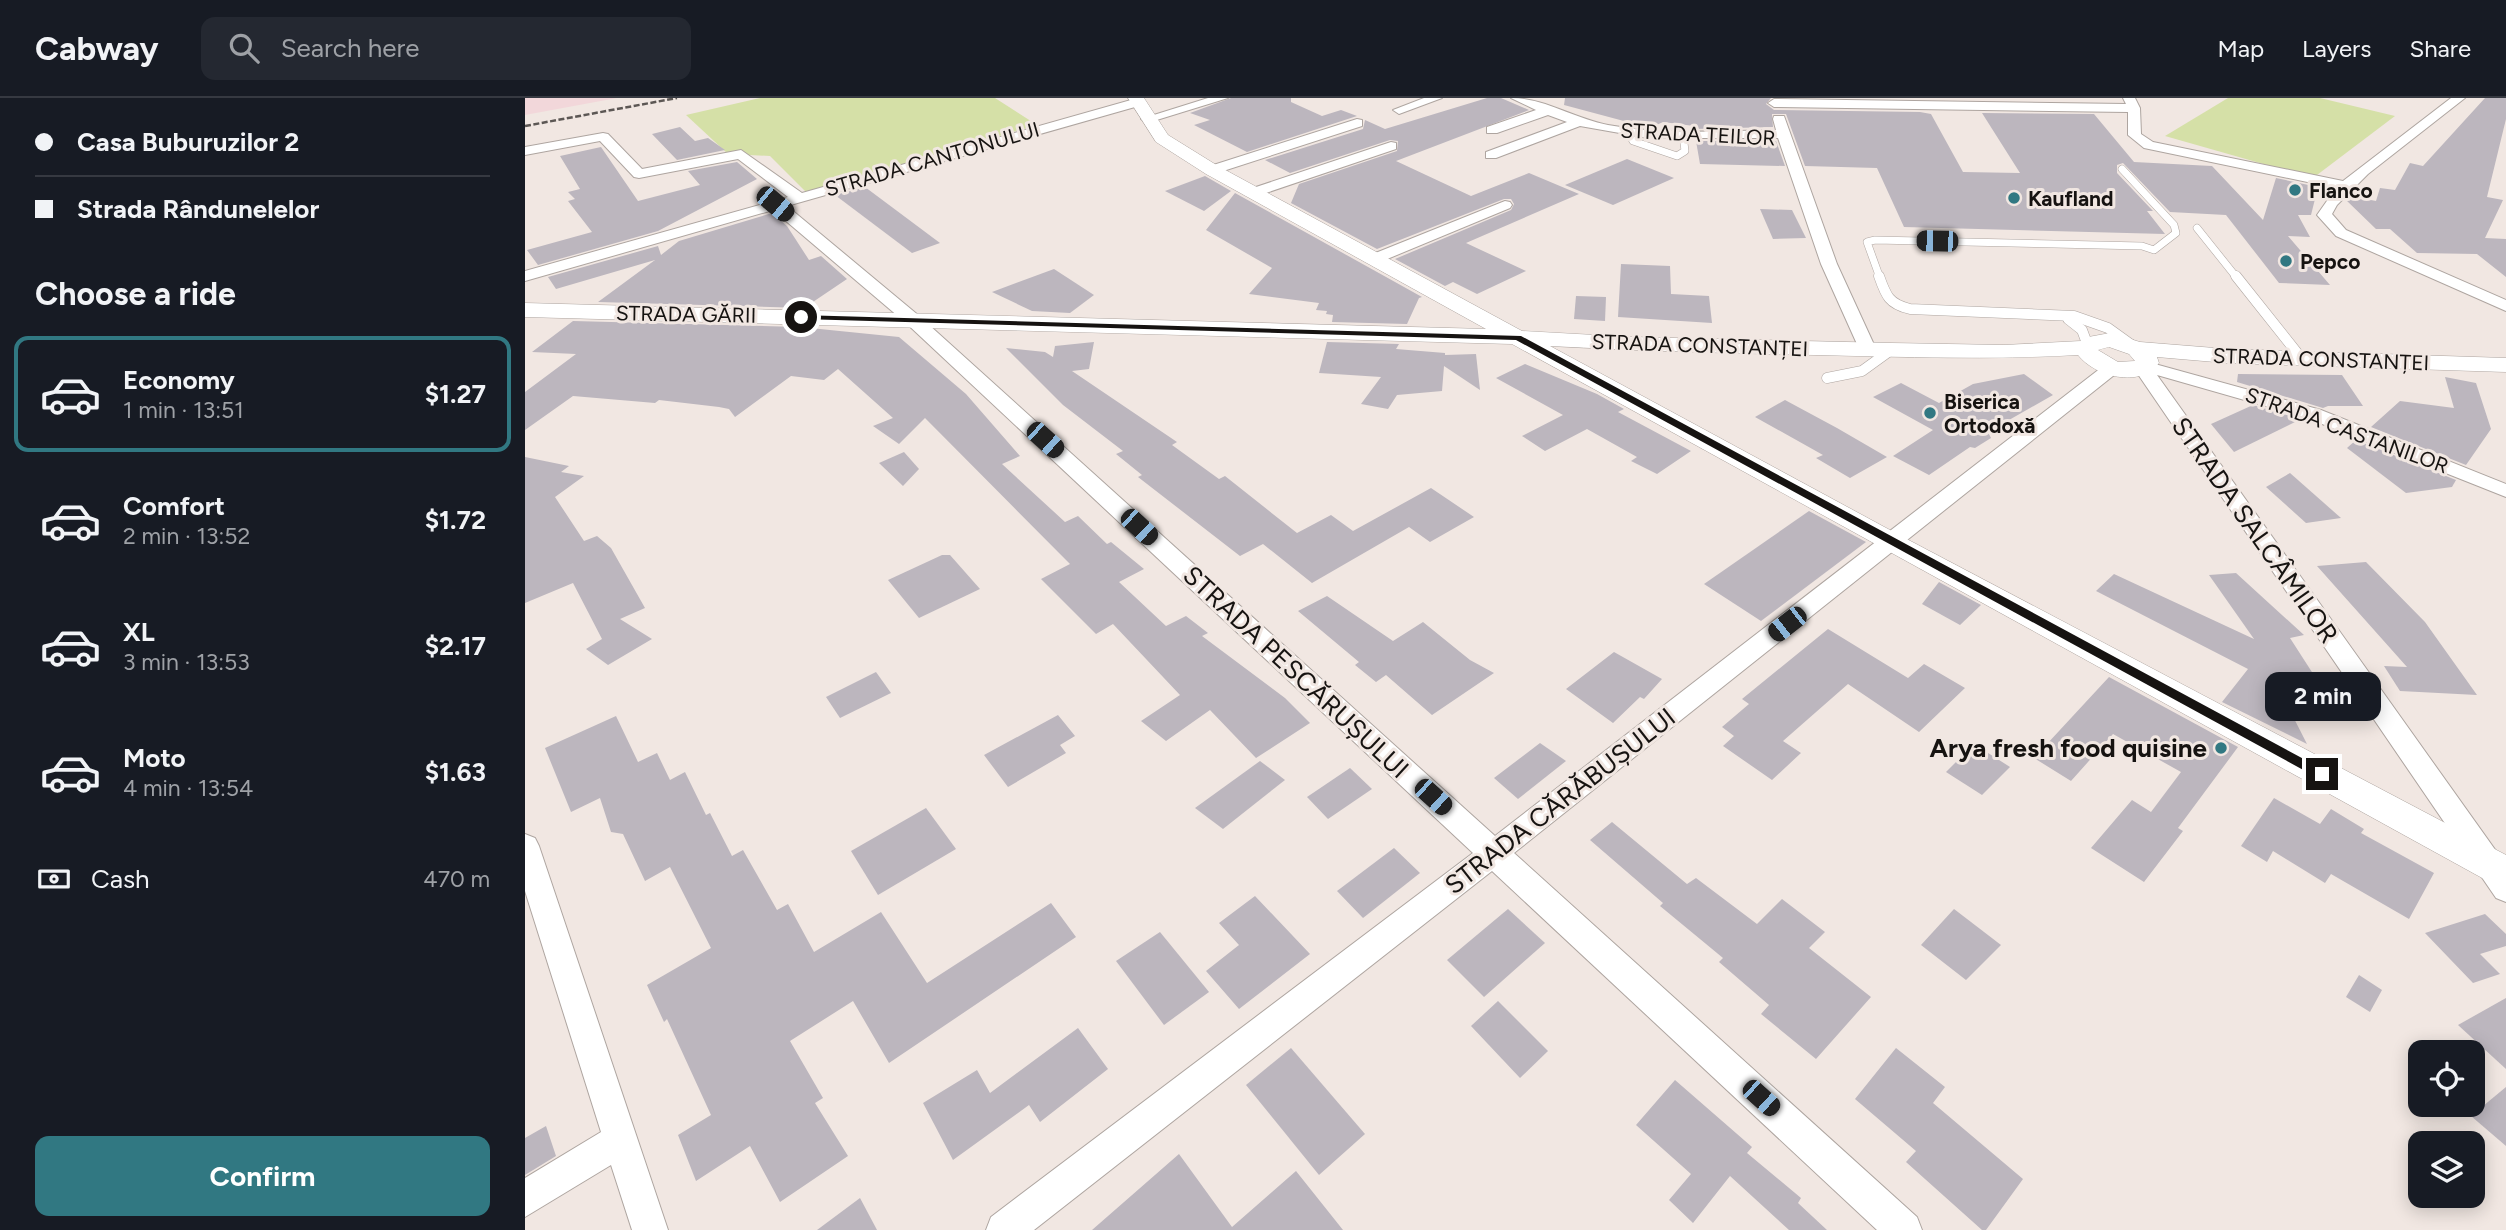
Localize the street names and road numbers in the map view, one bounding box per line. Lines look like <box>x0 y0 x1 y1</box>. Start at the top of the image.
street label: STRADA CANTONULUI <box>822 116 1042 202</box>
street label: STRADA TEILOR <box>1620 117 1776 151</box>
street label: STRADA GĂRII <box>616 300 756 328</box>
street label: STRADA CONSTANȚEI <box>1591 329 1809 361</box>
street label: STRADA CONSTANȚEI <box>2212 343 2430 375</box>
street label: STRADA CASTANILOR <box>2242 382 2452 478</box>
street label: STRADA SALCÂMILOR <box>2165 411 2345 649</box>
street label: STRADA PESCĂRUȘULUI <box>1177 559 1415 785</box>
street label: STRADA CĂRĂBUȘULUI <box>1438 701 1682 901</box>

